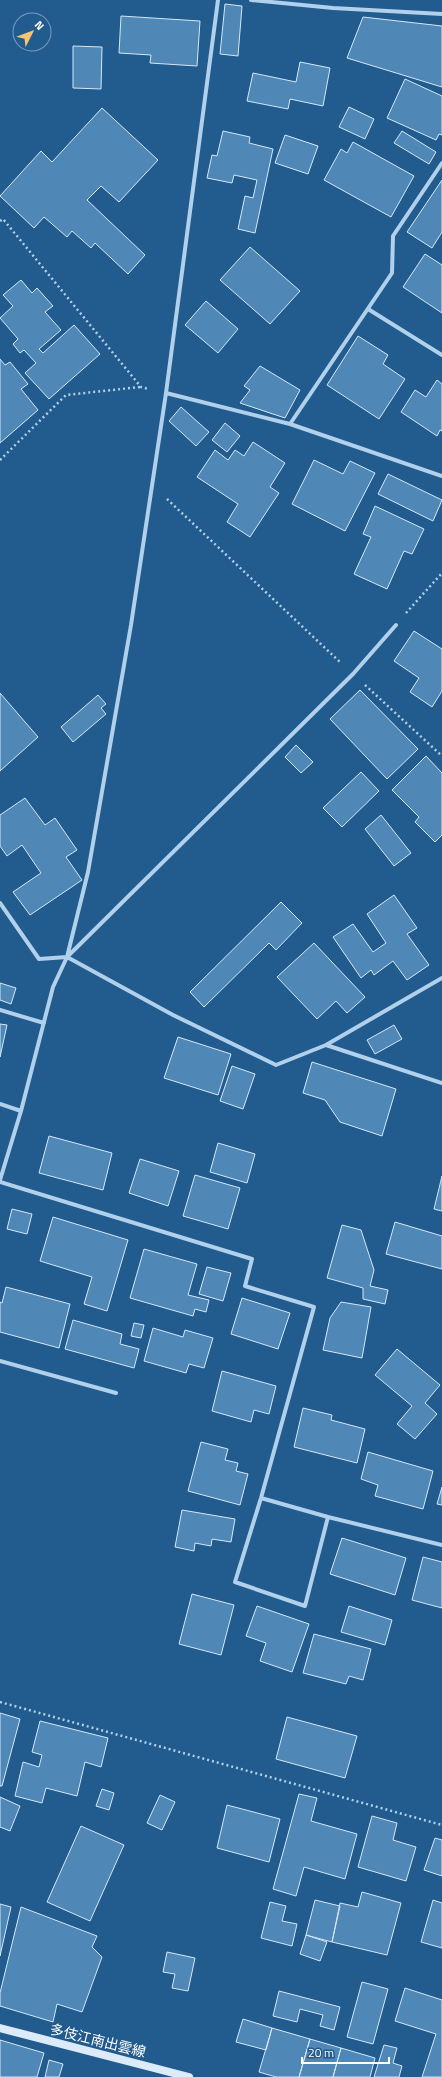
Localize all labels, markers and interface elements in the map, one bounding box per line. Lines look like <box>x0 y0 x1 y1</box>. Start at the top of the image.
north arrow <box>12 12 52 52</box>
text: N <box>31 17 48 33</box>
street label: 多伎江南出雲線 <box>48 2018 148 2062</box>
scale bar <box>302 2039 389 2065</box>
text: 20 m <box>308 2043 334 2062</box>

